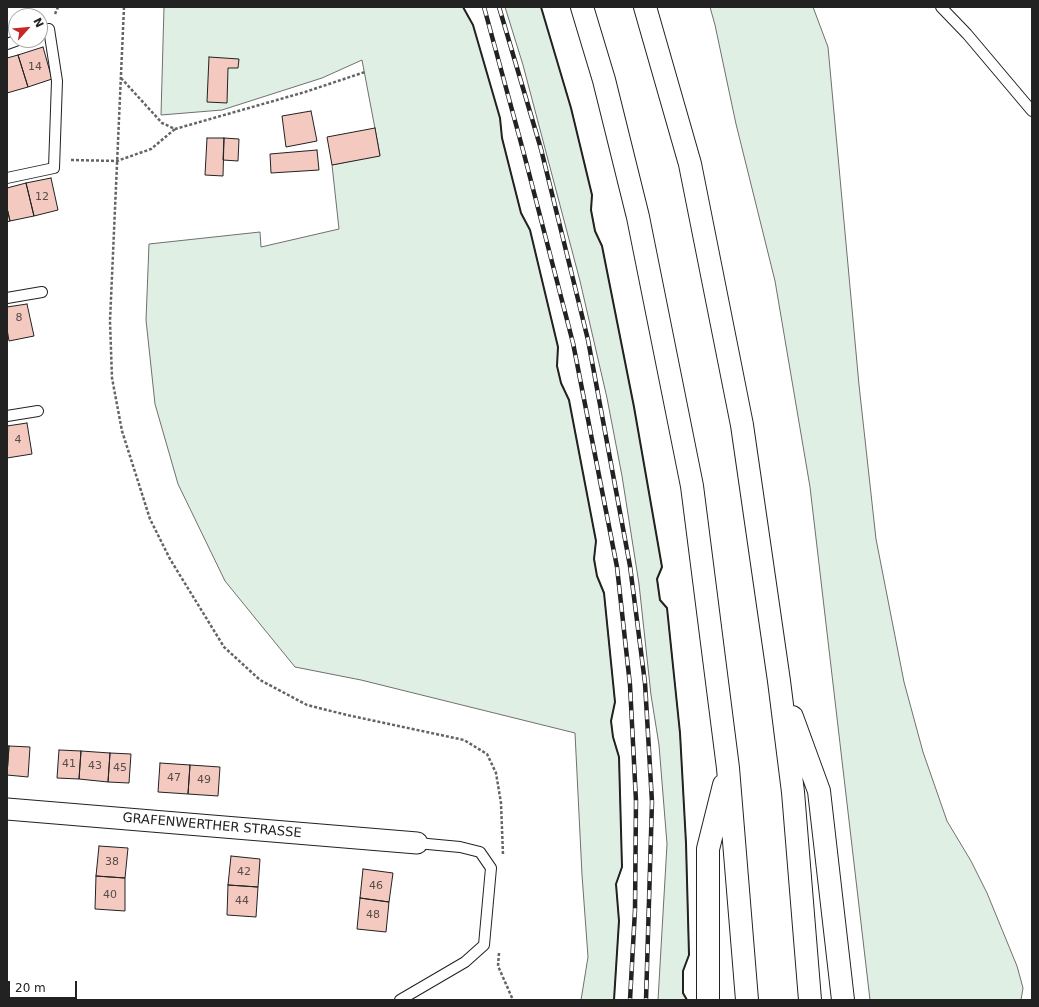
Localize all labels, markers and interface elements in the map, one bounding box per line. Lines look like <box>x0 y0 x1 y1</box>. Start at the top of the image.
north arrow <box>8 8 48 48</box>
text: N <box>30 16 46 30</box>
house number: 14 <box>28 60 42 74</box>
house number: 12 <box>35 190 49 204</box>
house number: 8 <box>16 311 22 325</box>
house number: 4 <box>15 433 21 447</box>
house number: 41 <box>62 757 76 771</box>
house number: 43 <box>88 759 102 773</box>
house number: 45 <box>113 761 127 775</box>
house number: 47 <box>167 771 181 785</box>
house number: 49 <box>197 773 211 787</box>
street label: GRAFENWERTHER STRASSE <box>122 810 302 842</box>
house number: 38 <box>105 855 119 869</box>
house number: 42 <box>237 865 251 879</box>
house number: 46 <box>369 879 383 893</box>
house number: 40 <box>103 888 117 902</box>
house number: 44 <box>235 894 249 908</box>
house number: 48 <box>366 908 380 922</box>
scale bar <box>10 973 79 999</box>
text: 20 m <box>15 981 46 995</box>

